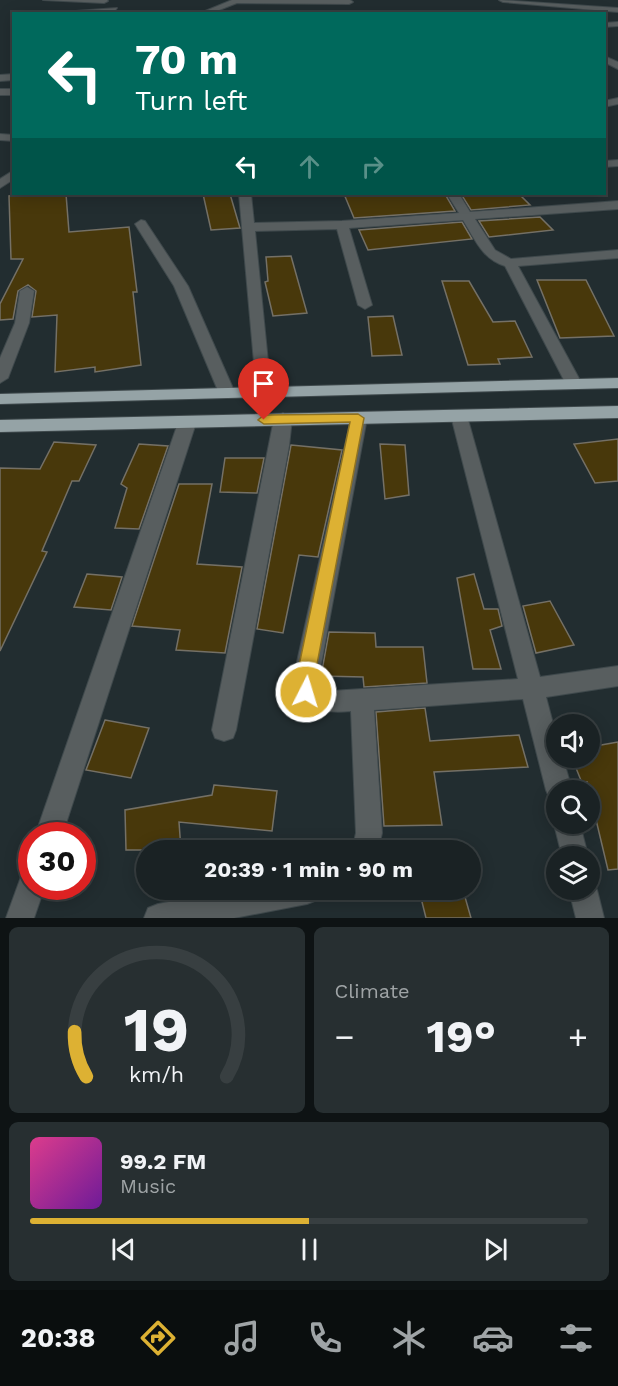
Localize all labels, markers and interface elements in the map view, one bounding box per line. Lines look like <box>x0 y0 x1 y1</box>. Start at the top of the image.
text: 70 m <box>135 35 238 84</box>
icon: left <box>36 36 114 114</box>
text: Turn left <box>135 85 247 117</box>
icon: left <box>230 150 263 183</box>
icon: ahead <box>293 150 326 183</box>
icon: right <box>356 150 389 183</box>
pin <box>238 358 289 420</box>
icon: arrive <box>247 367 280 400</box>
position arrow <box>274 660 338 724</box>
map controls <box>546 714 600 900</box>
button: sound <box>546 714 600 768</box>
button: search <box>546 780 600 834</box>
speed limit sign: 30 <box>18 822 96 900</box>
button: layers <box>546 846 600 900</box>
text: 20:39 · 1 min · 90 m <box>204 857 413 882</box>
text: Climate <box>335 979 410 1003</box>
text: 19 <box>124 993 189 1066</box>
text: 19° <box>427 1010 496 1063</box>
text: − <box>335 1017 354 1056</box>
text: + <box>568 1017 588 1056</box>
text: km/h <box>129 1062 184 1087</box>
text: 99.2 FM <box>120 1149 206 1174</box>
text: Music <box>120 1174 176 1198</box>
icon: previous <box>107 1233 140 1266</box>
icon: pause <box>293 1233 326 1266</box>
icon: next <box>479 1233 512 1266</box>
icon: directions <box>137 1317 179 1359</box>
icon: music <box>221 1317 263 1359</box>
icon: phone <box>304 1317 346 1359</box>
icon: climate <box>388 1317 430 1359</box>
icon: car <box>472 1317 514 1359</box>
icon: filters <box>555 1317 597 1359</box>
text: 20:38 <box>21 1322 95 1354</box>

